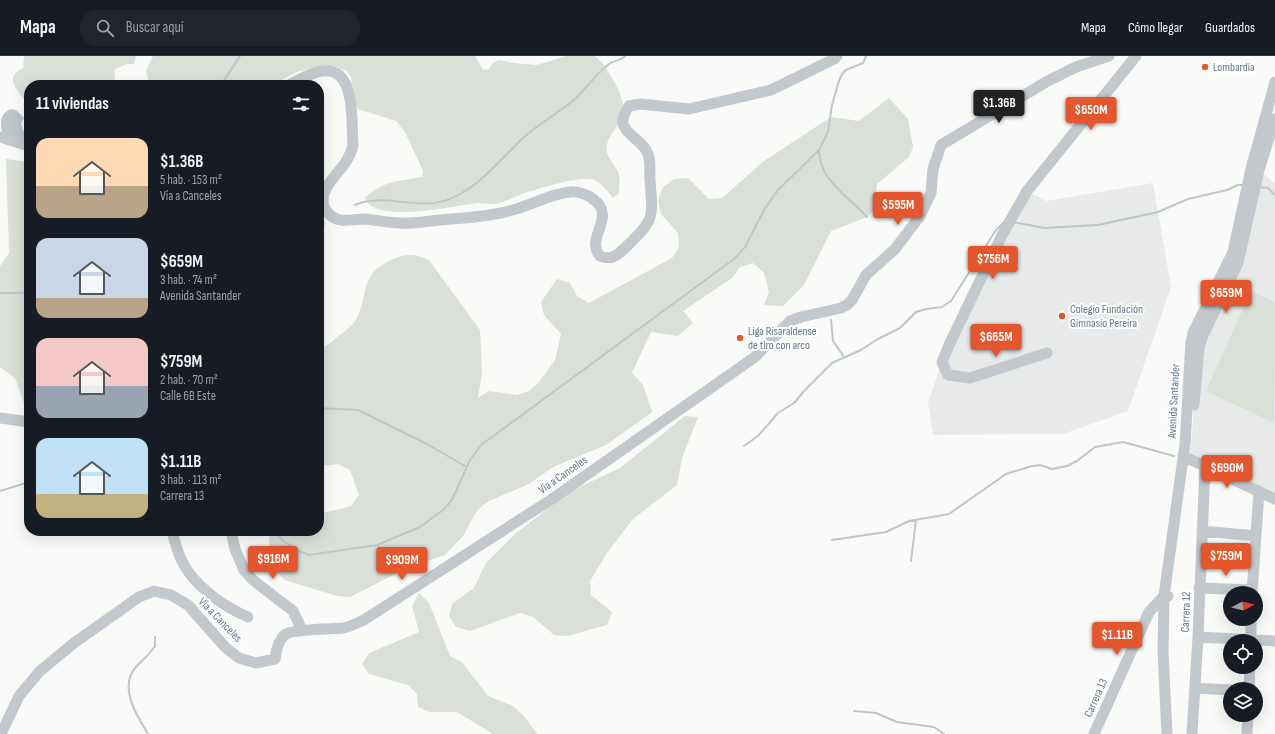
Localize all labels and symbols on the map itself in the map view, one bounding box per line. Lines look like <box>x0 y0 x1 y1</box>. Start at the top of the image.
place label: Lombardía <box>1213 60 1255 75</box>
marker: Lombardía <box>1200 62 1210 72</box>
pin: $1.36B <box>966 90 1032 124</box>
pin: $650M <box>1063 97 1119 131</box>
pin: $595M <box>870 192 926 226</box>
pin: $756M <box>965 246 1021 280</box>
pin: $659M <box>1198 280 1254 314</box>
place label: Colegio Fundación Gimnasio Pereira <box>1070 302 1143 331</box>
marker: Colegio Fundación Gimnasio Pereira <box>1057 311 1067 321</box>
place label: Liga Risaraldense de tiro con arco <box>748 324 817 353</box>
pin: $665M <box>968 324 1024 358</box>
marker: Liga Risaraldense de tiro con arco <box>735 333 745 343</box>
street label: Avenida Santander <box>1164 363 1183 440</box>
street label: Vía a Canceles <box>535 453 591 497</box>
pin: $690M <box>1199 455 1255 489</box>
pin: $759M <box>1198 543 1254 577</box>
pin: $916M <box>245 546 301 580</box>
pin: $909M <box>374 547 430 581</box>
north arrow <box>1223 586 1263 626</box>
street label: Carrera 12 <box>1178 591 1194 633</box>
street label: Vía a Canceles <box>195 594 245 646</box>
pin: $1.11B <box>1084 622 1150 656</box>
street label: Carrera 13 <box>1081 676 1111 720</box>

